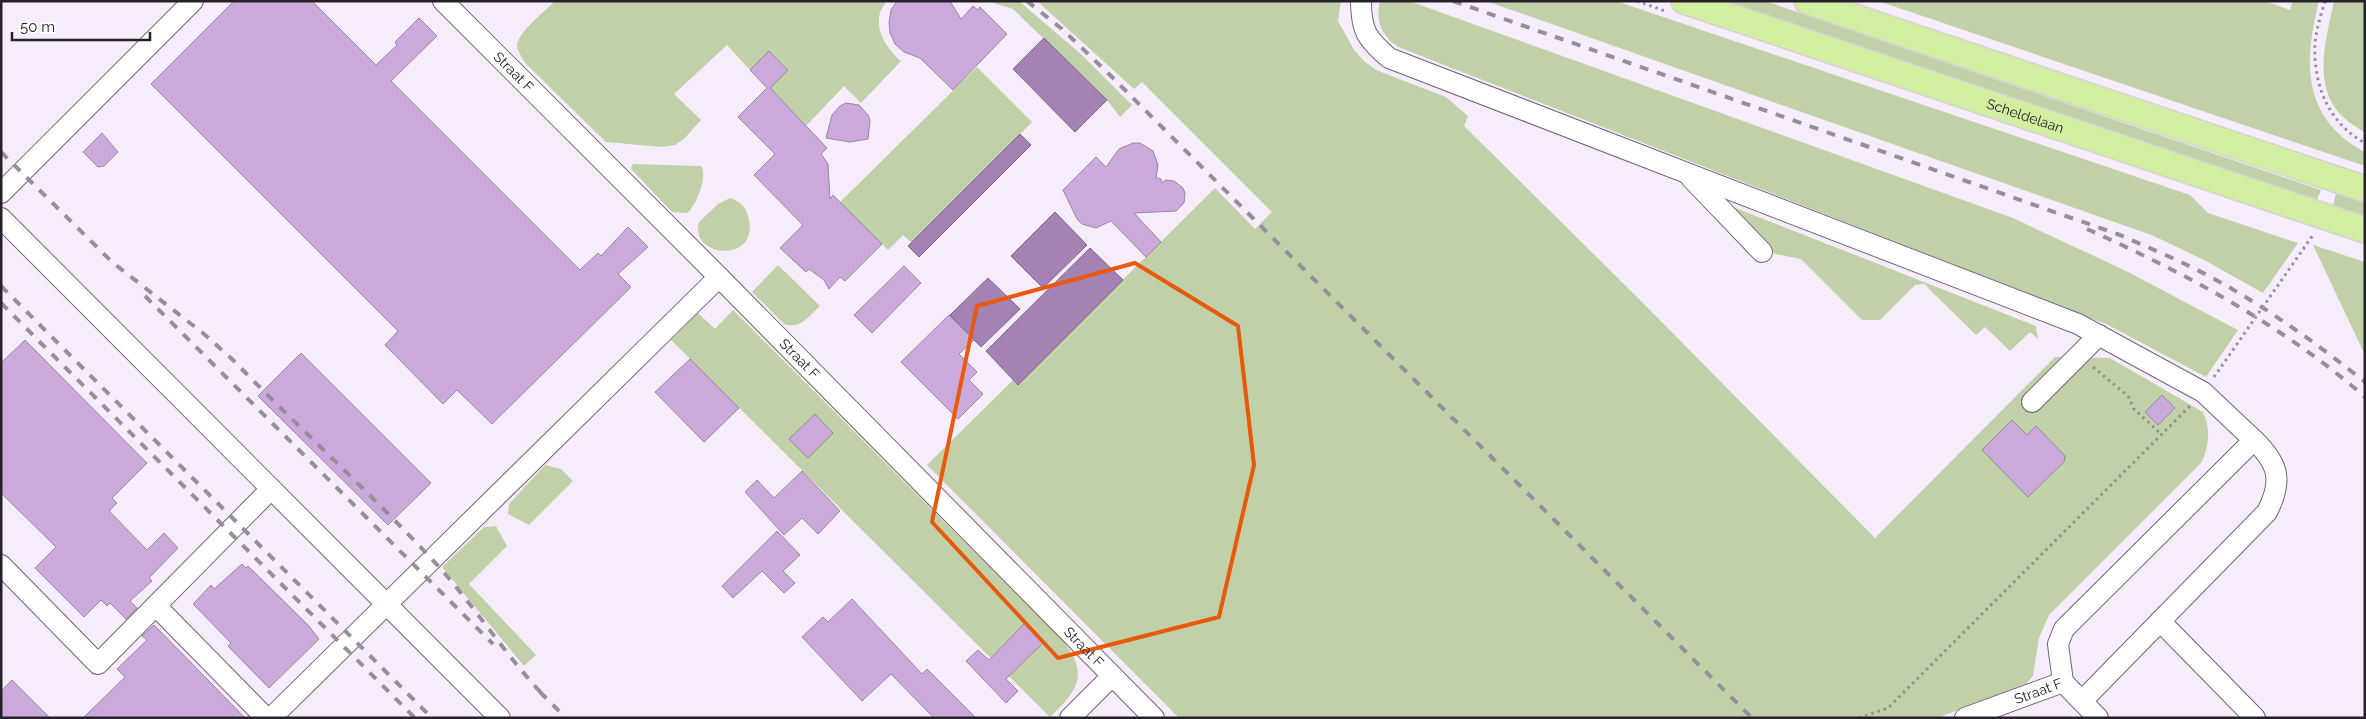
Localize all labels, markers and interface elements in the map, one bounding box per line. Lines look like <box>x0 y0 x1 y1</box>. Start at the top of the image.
scale bar <box>12 10 150 42</box>
text: 50 m <box>20 18 55 36</box>
street label: Straat F <box>490 48 537 95</box>
street label: Scheldelaan <box>1984 95 2066 136</box>
street label: Straat F <box>776 335 823 382</box>
street label: Straat F <box>1061 624 1107 670</box>
street label: Straat F <box>2012 675 2064 707</box>

